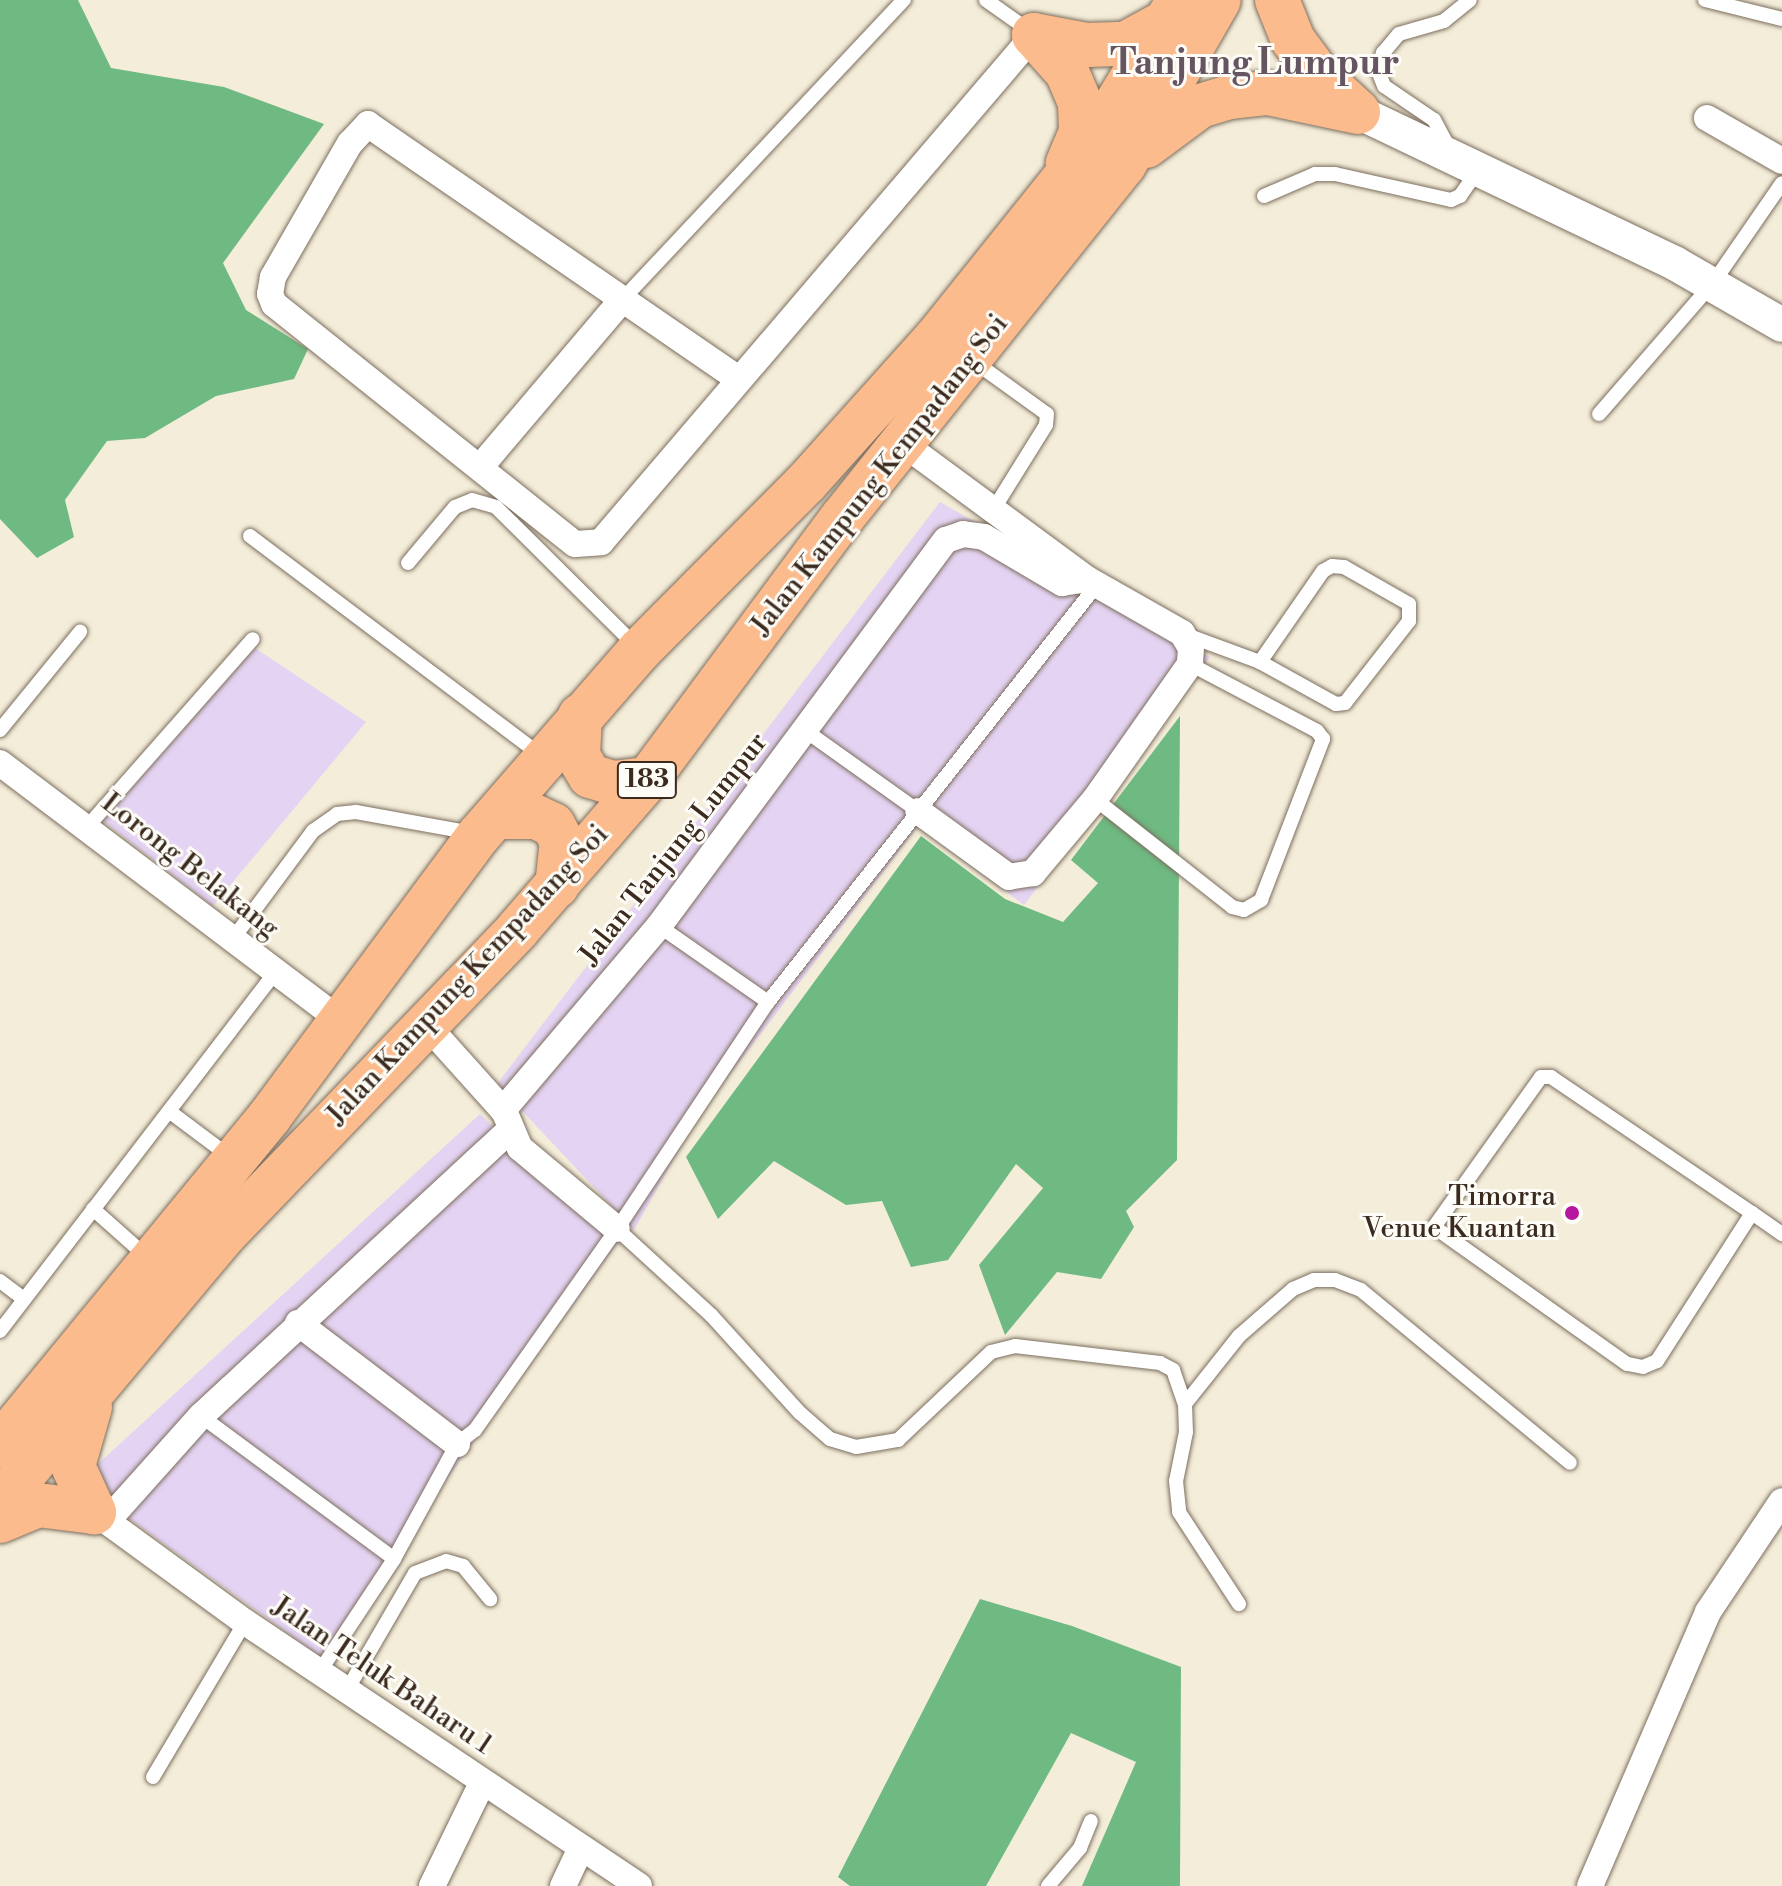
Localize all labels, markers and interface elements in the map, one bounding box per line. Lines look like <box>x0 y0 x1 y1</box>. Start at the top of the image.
district label: Tanjung Lumpur <box>1110 42 1400 86</box>
street label: Jalan Kampung Kempadang Soi <box>744 308 1016 642</box>
street label: Jalan Tanjung Lumpur <box>573 726 775 972</box>
road number: 183 <box>615 758 679 802</box>
street label: Lorong Belakang <box>95 786 285 946</box>
street label: Jalan Kampung Kempadang Soi <box>320 818 616 1132</box>
place label: Timorra Venue Kuantan <box>1363 1180 1556 1246</box>
marker: Timorra Venue Kuantan <box>1563 1204 1581 1222</box>
street label: Jalan Teluk Baharu 1 <box>266 1590 498 1762</box>

